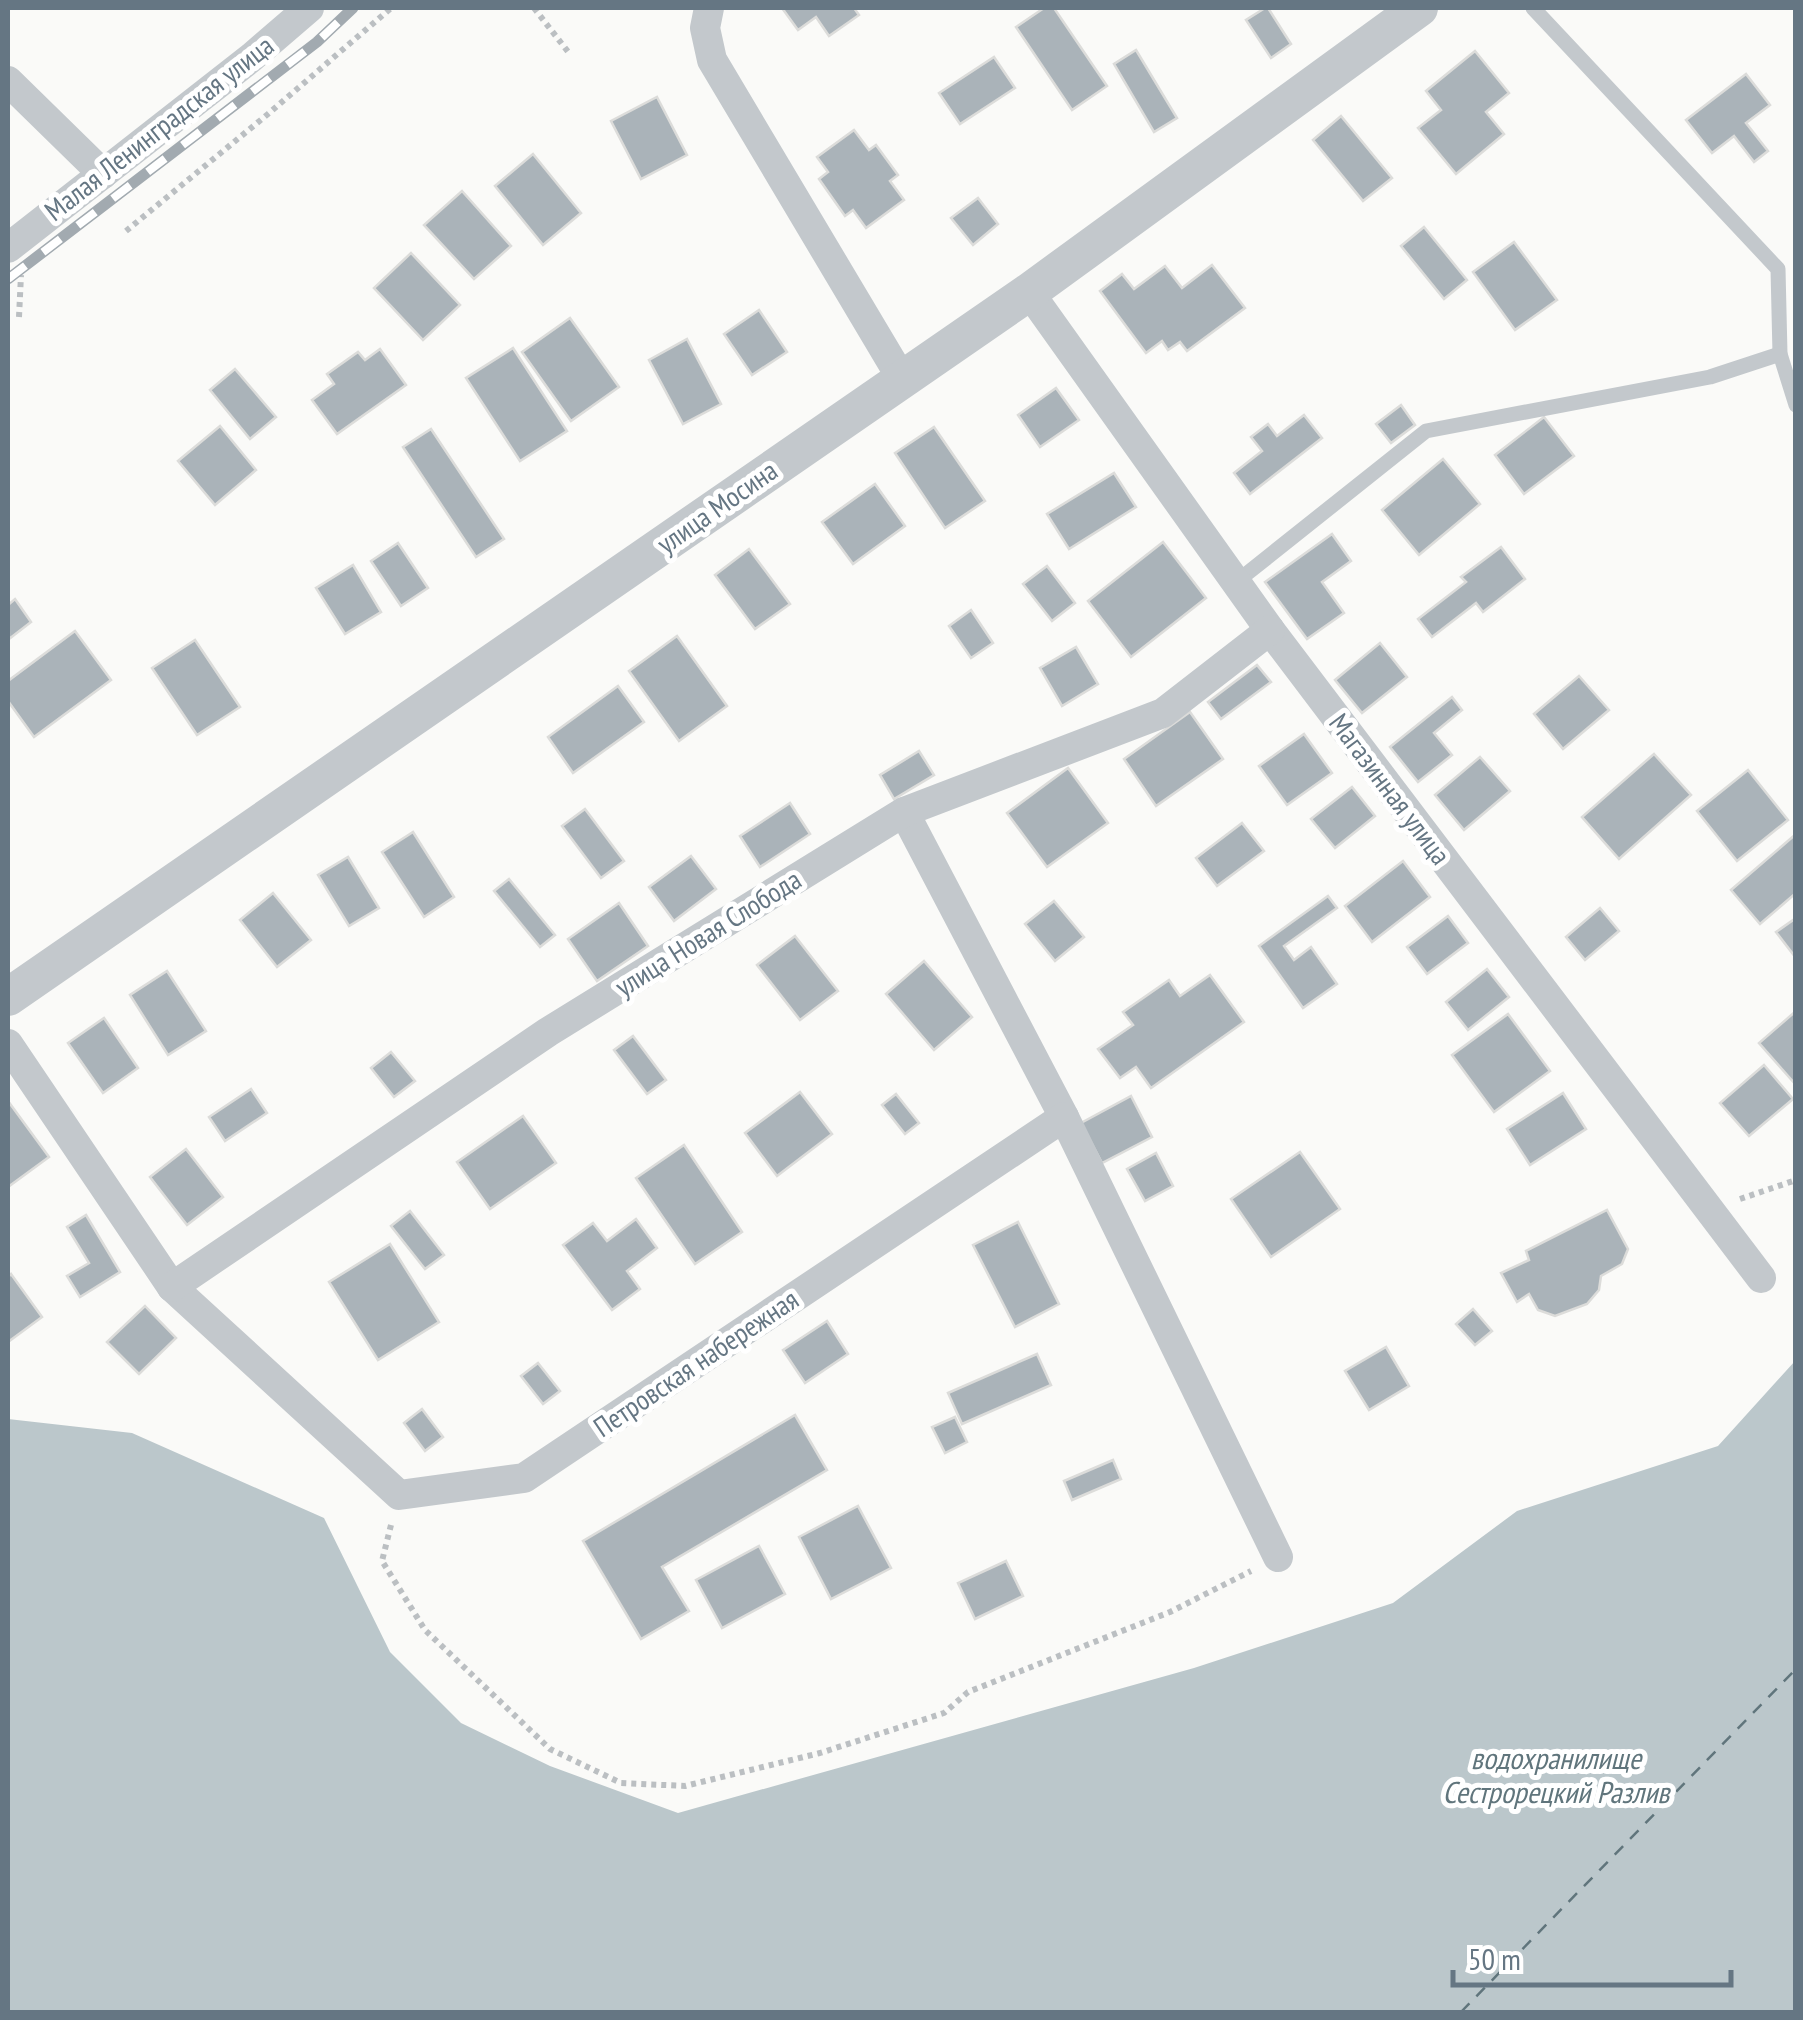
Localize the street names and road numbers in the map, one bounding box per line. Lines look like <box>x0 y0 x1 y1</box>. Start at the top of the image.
street label: Малая Ленинградская улица <box>37 27 281 229</box>
street label: улица Мосина <box>649 452 784 562</box>
street label: Магазинная улица <box>1321 706 1459 872</box>
street label: улица Новая Слобода <box>608 861 808 1005</box>
street label: Петровская набережная <box>586 1280 805 1445</box>

